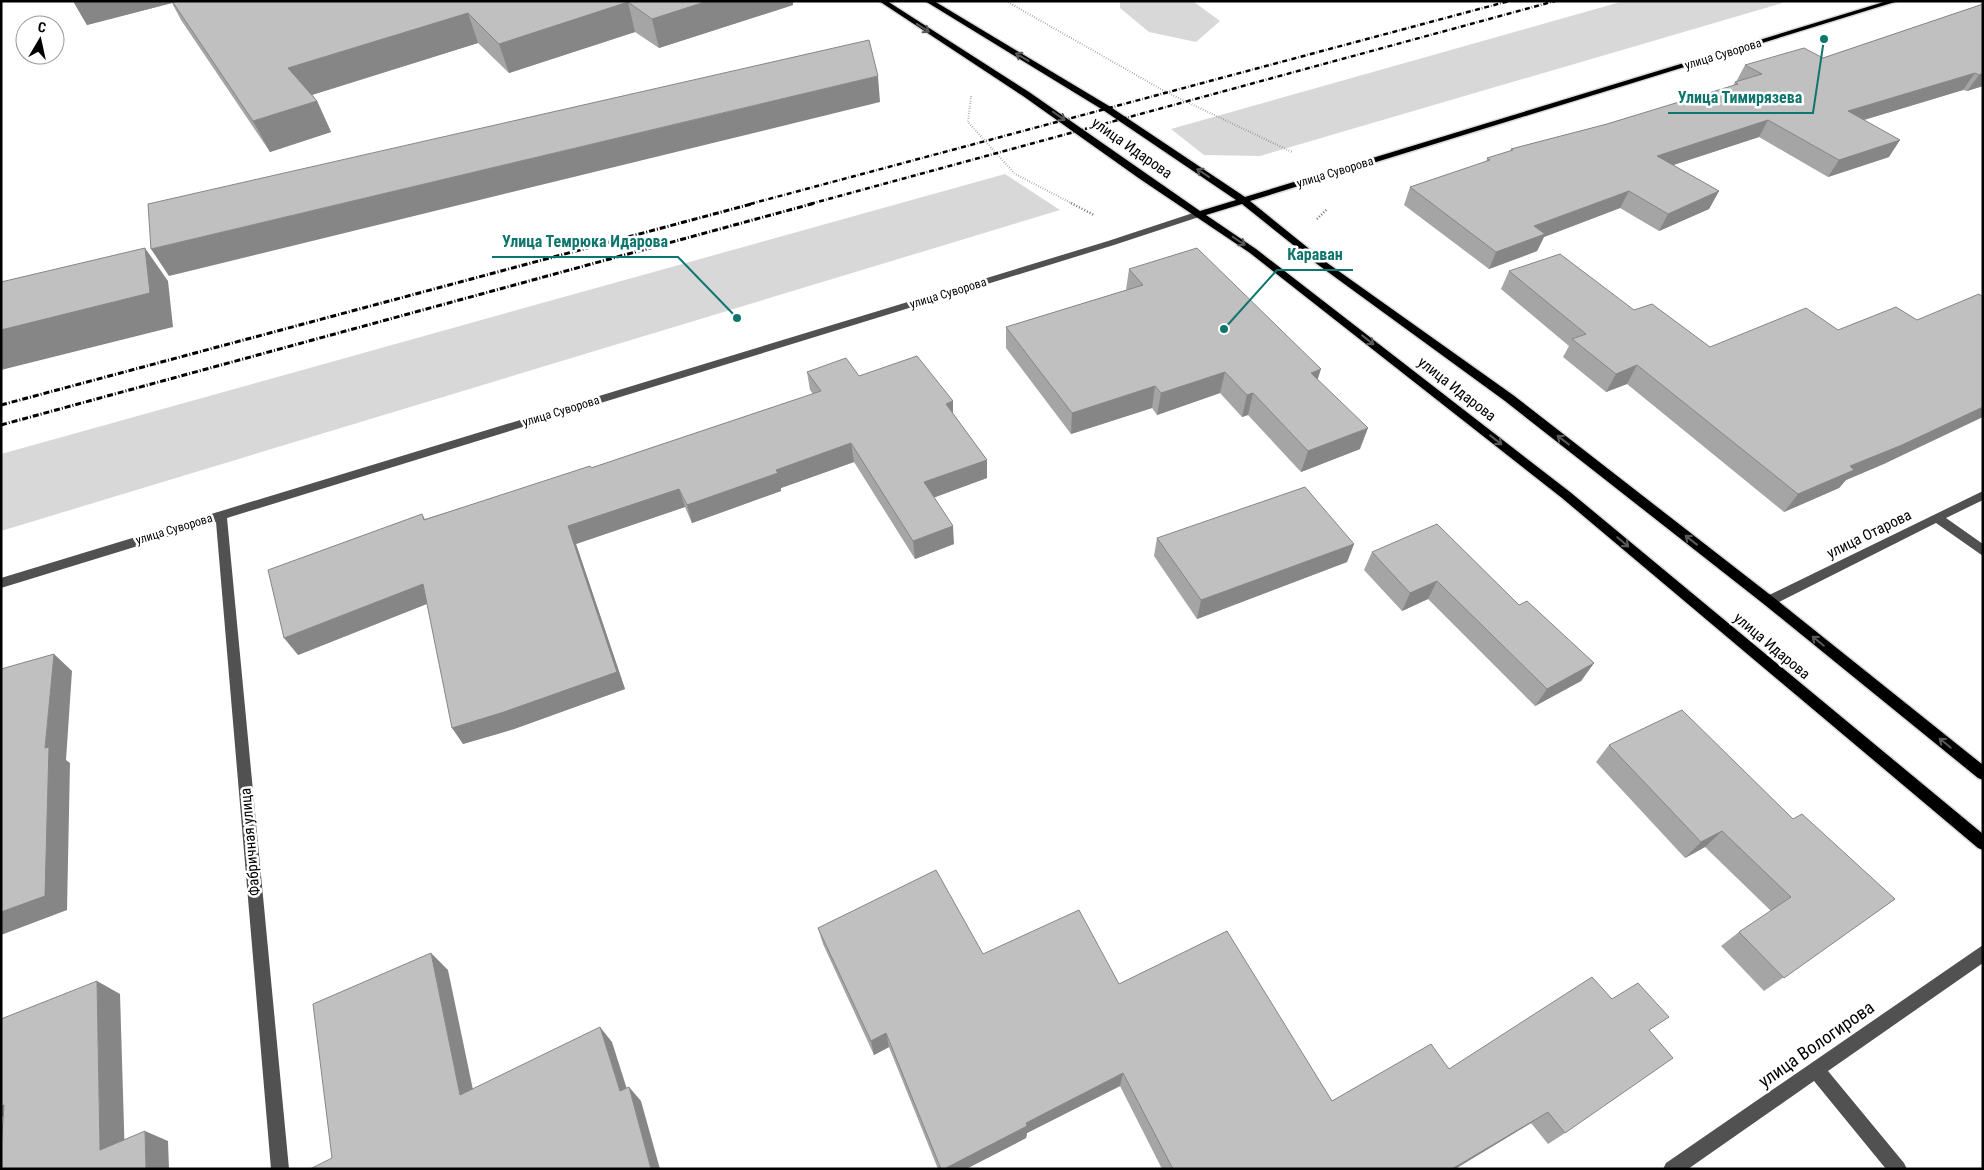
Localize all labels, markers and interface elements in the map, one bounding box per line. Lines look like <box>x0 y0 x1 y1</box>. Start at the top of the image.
north arrow <box>15 15 65 65</box>
text: С <box>37 19 47 36</box>
one-way arrow <box>915 23 929 33</box>
street label: улица Суворова <box>1683 36 1763 72</box>
one-way arrow <box>1015 52 1029 62</box>
callout: Улица Тимирязева <box>1668 82 1813 113</box>
text: Улица Тимирязева <box>1678 88 1803 107</box>
one-way arrow <box>1051 111 1065 121</box>
street label: улица Идарова <box>1088 114 1176 182</box>
street label: улица Суворова <box>1295 154 1375 190</box>
one-way arrow <box>1196 168 1210 178</box>
callout: Улица Темрюка Идарова <box>492 226 678 257</box>
text: Улица Темрюка Идарова <box>502 232 669 251</box>
one-way arrow <box>1232 236 1246 246</box>
callout: Караван <box>1277 239 1353 270</box>
text: Караван <box>1287 245 1343 264</box>
street label: улица Суворова <box>908 275 988 311</box>
one-way arrow <box>1361 335 1374 346</box>
street label: улица Идарова <box>1414 353 1500 425</box>
street label: улица Суворова <box>521 393 601 429</box>
one-way arrow <box>1489 435 1502 446</box>
one-way arrow <box>1557 435 1570 446</box>
street label: улица Отарова <box>1824 506 1914 562</box>
street label: улица Суворова <box>134 511 214 547</box>
one-way arrow <box>1685 535 1698 546</box>
one-way arrow <box>1616 537 1629 548</box>
street label: улица Идарова <box>1730 609 1814 683</box>
one-way arrow <box>1812 635 1825 646</box>
one-way arrow <box>1939 737 1952 748</box>
street label: Фабричная улица <box>236 787 264 897</box>
street label: улица Вологирова <box>1754 996 1878 1092</box>

